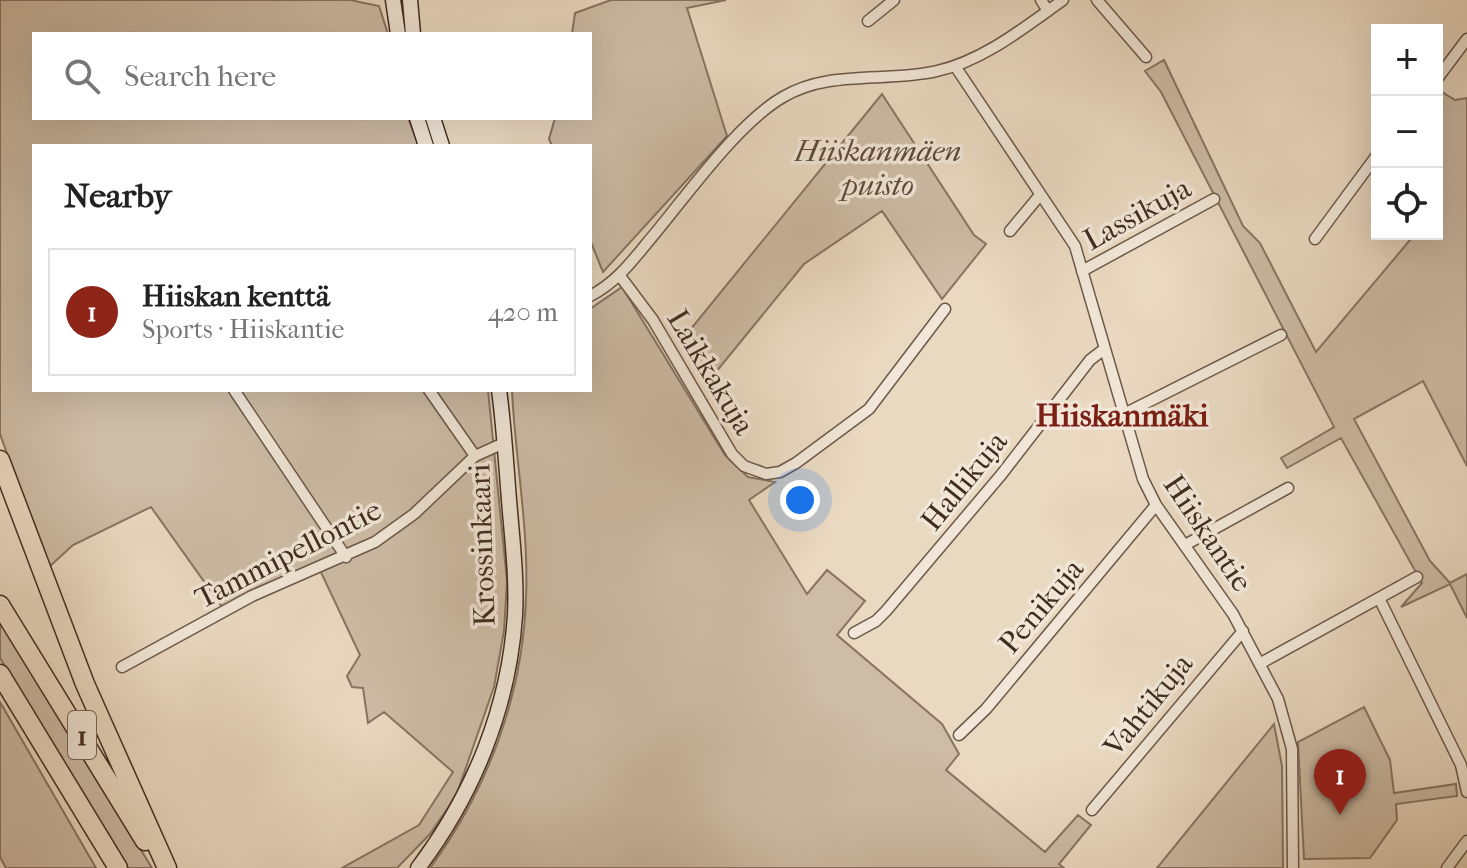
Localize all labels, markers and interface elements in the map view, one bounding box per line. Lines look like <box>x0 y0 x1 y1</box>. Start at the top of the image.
map controls <box>1371 24 1443 240</box>
button: + <box>1371 24 1443 96</box>
search box <box>32 32 592 120</box>
icon: search <box>60 54 104 98</box>
text: Search here <box>124 59 276 94</box>
button: − <box>1371 96 1443 168</box>
park label: Hiiskanmäen puisto <box>794 134 961 203</box>
button: locate <box>1371 168 1443 240</box>
street label: Lassikuja <box>1078 170 1198 258</box>
text: Nearby <box>64 176 171 216</box>
text: Hiiskan kenttä <box>142 279 330 314</box>
text: 1 <box>87 297 97 328</box>
text: 420 m <box>488 297 558 328</box>
street label: Laikkakuja <box>660 303 762 442</box>
text: Sports · Hiiskantie <box>142 314 344 345</box>
district label: Hiiskanmäki <box>1035 397 1209 434</box>
street label: Hallikuja <box>914 424 1016 538</box>
street label: Krossinkaari <box>462 463 503 627</box>
street label: Hiiskantie <box>1156 468 1259 598</box>
your location <box>780 480 820 520</box>
street label: Tammipellontie <box>189 492 387 616</box>
street label: Penikuja <box>992 551 1092 661</box>
street label: Vahtikuja <box>1096 646 1201 764</box>
road number: 1 <box>68 711 96 759</box>
pin: 1 <box>1314 749 1366 815</box>

